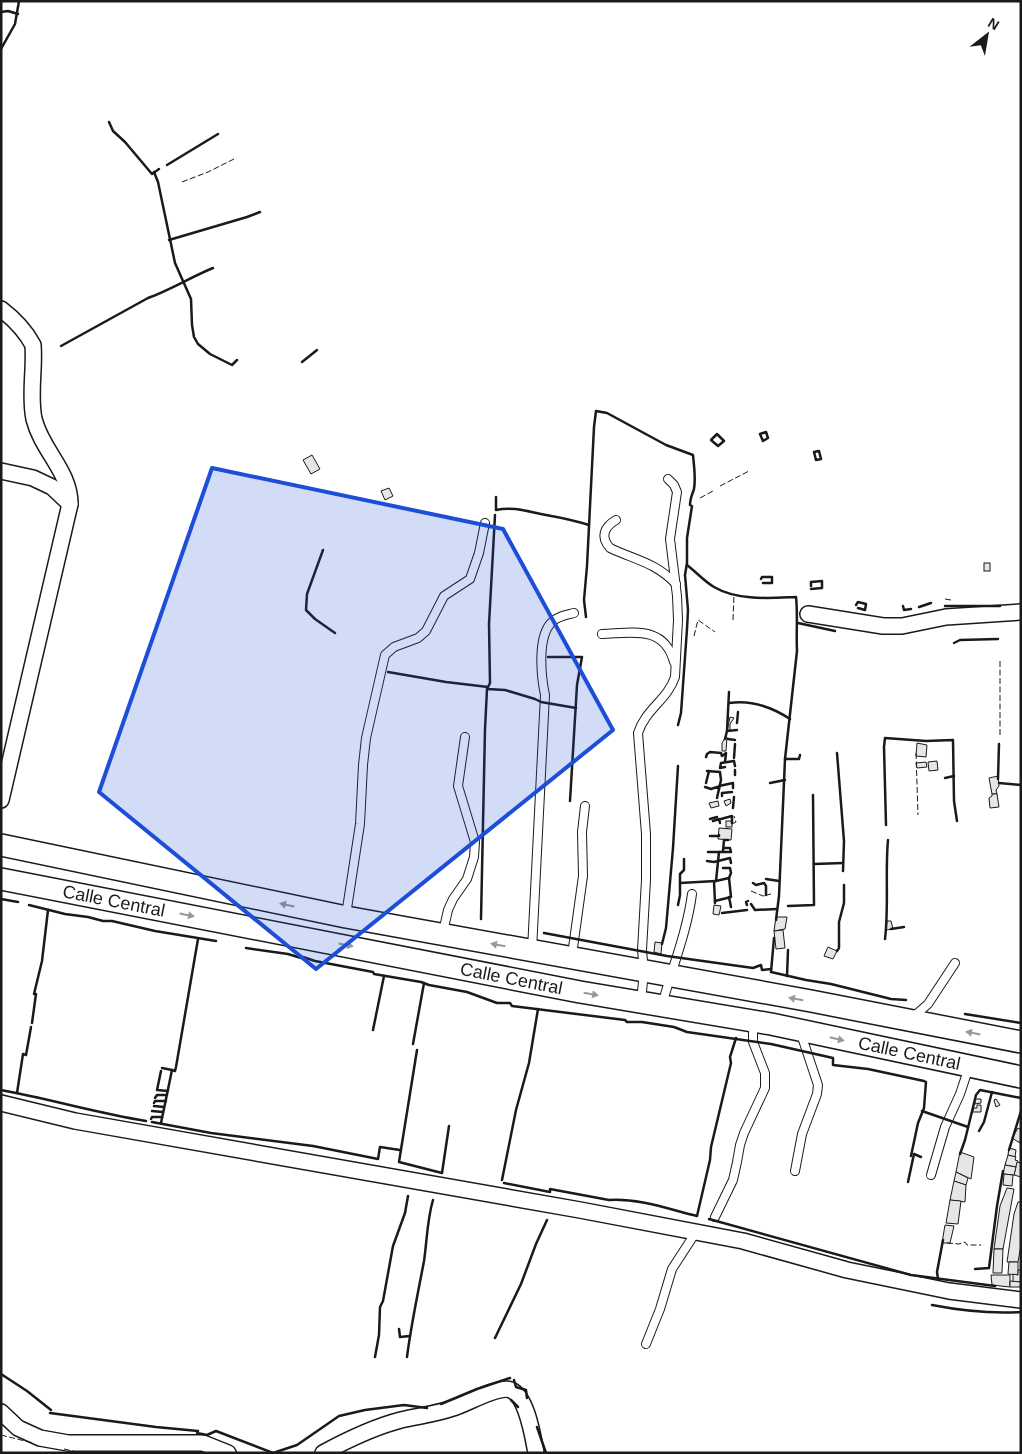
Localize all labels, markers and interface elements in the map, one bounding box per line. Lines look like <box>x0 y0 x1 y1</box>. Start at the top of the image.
north arrow <box>962 10 1012 60</box>
text: N <box>985 14 1002 33</box>
street label: Calle Central <box>61 881 167 921</box>
one-way arrow <box>280 901 295 909</box>
one-way arrow <box>179 911 195 919</box>
one-way arrow <box>491 941 506 949</box>
one-way arrow <box>339 942 355 950</box>
street label: Calle Central <box>458 959 564 998</box>
one-way arrow <box>584 990 600 998</box>
one-way arrow <box>788 994 804 1002</box>
one-way arrow <box>964 1028 980 1036</box>
street label: Calle Central <box>856 1033 962 1074</box>
one-way arrow <box>830 1035 845 1043</box>

